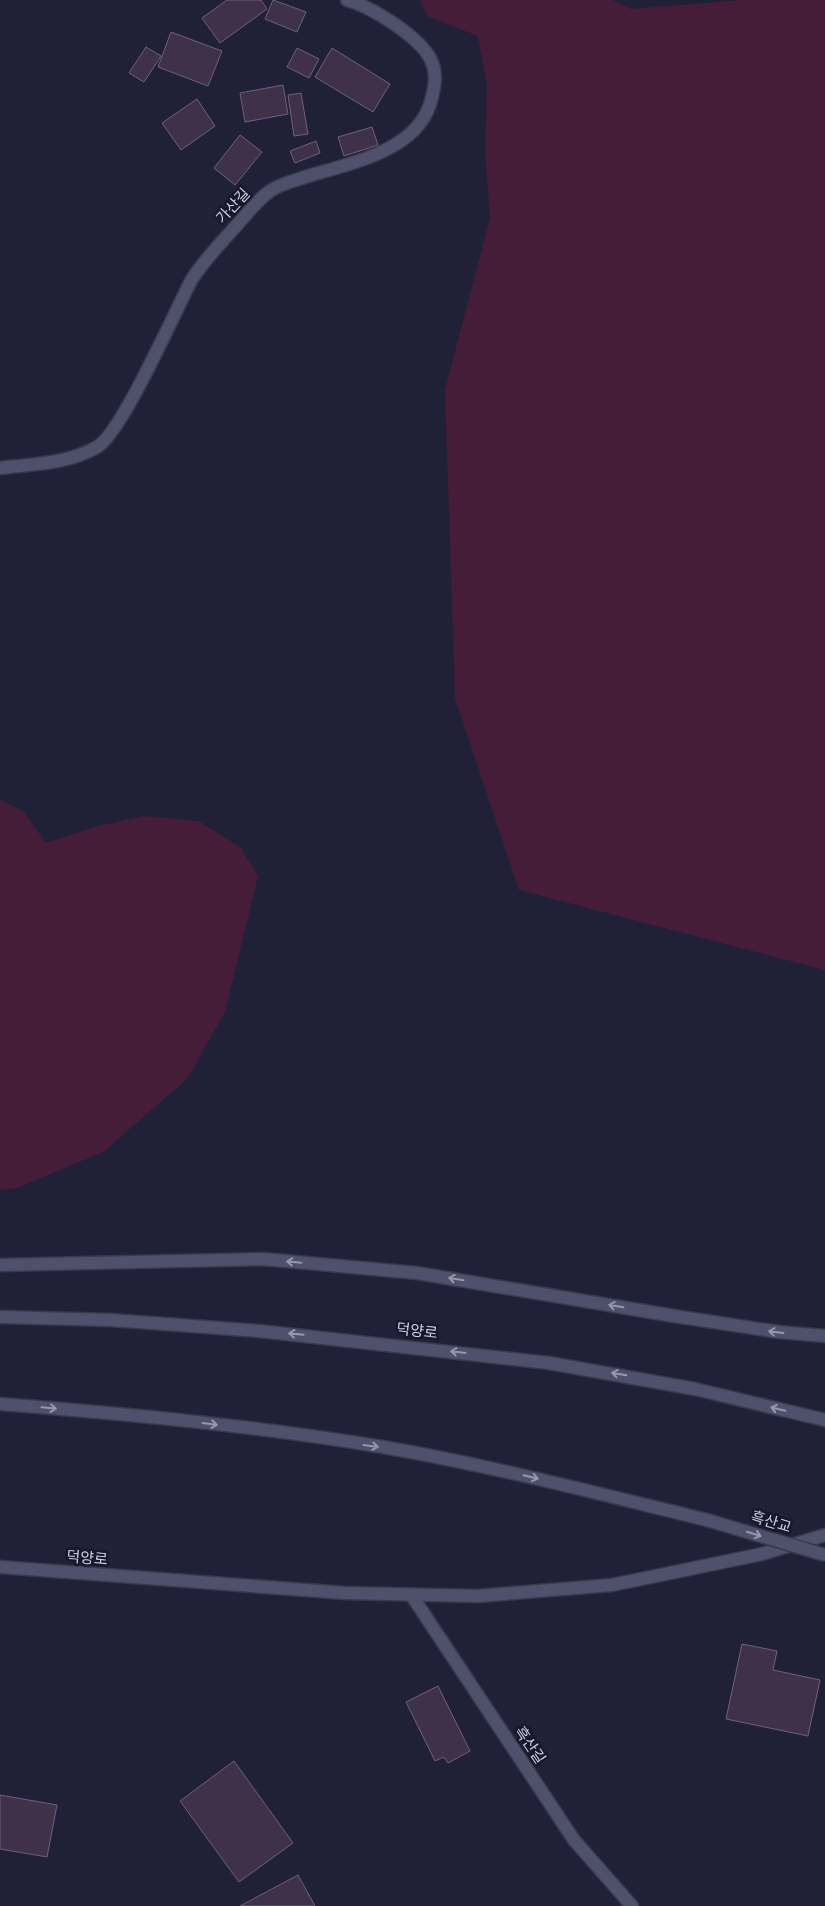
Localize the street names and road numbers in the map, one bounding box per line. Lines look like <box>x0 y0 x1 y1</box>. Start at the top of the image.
street label: 가산길 <box>212 185 254 227</box>
street label: 덕양로 <box>395 1320 439 1342</box>
street label: 흑산교 <box>749 1507 793 1537</box>
street label: 덕양로 <box>66 1547 108 1569</box>
street label: 흑산길 <box>511 1723 549 1767</box>

